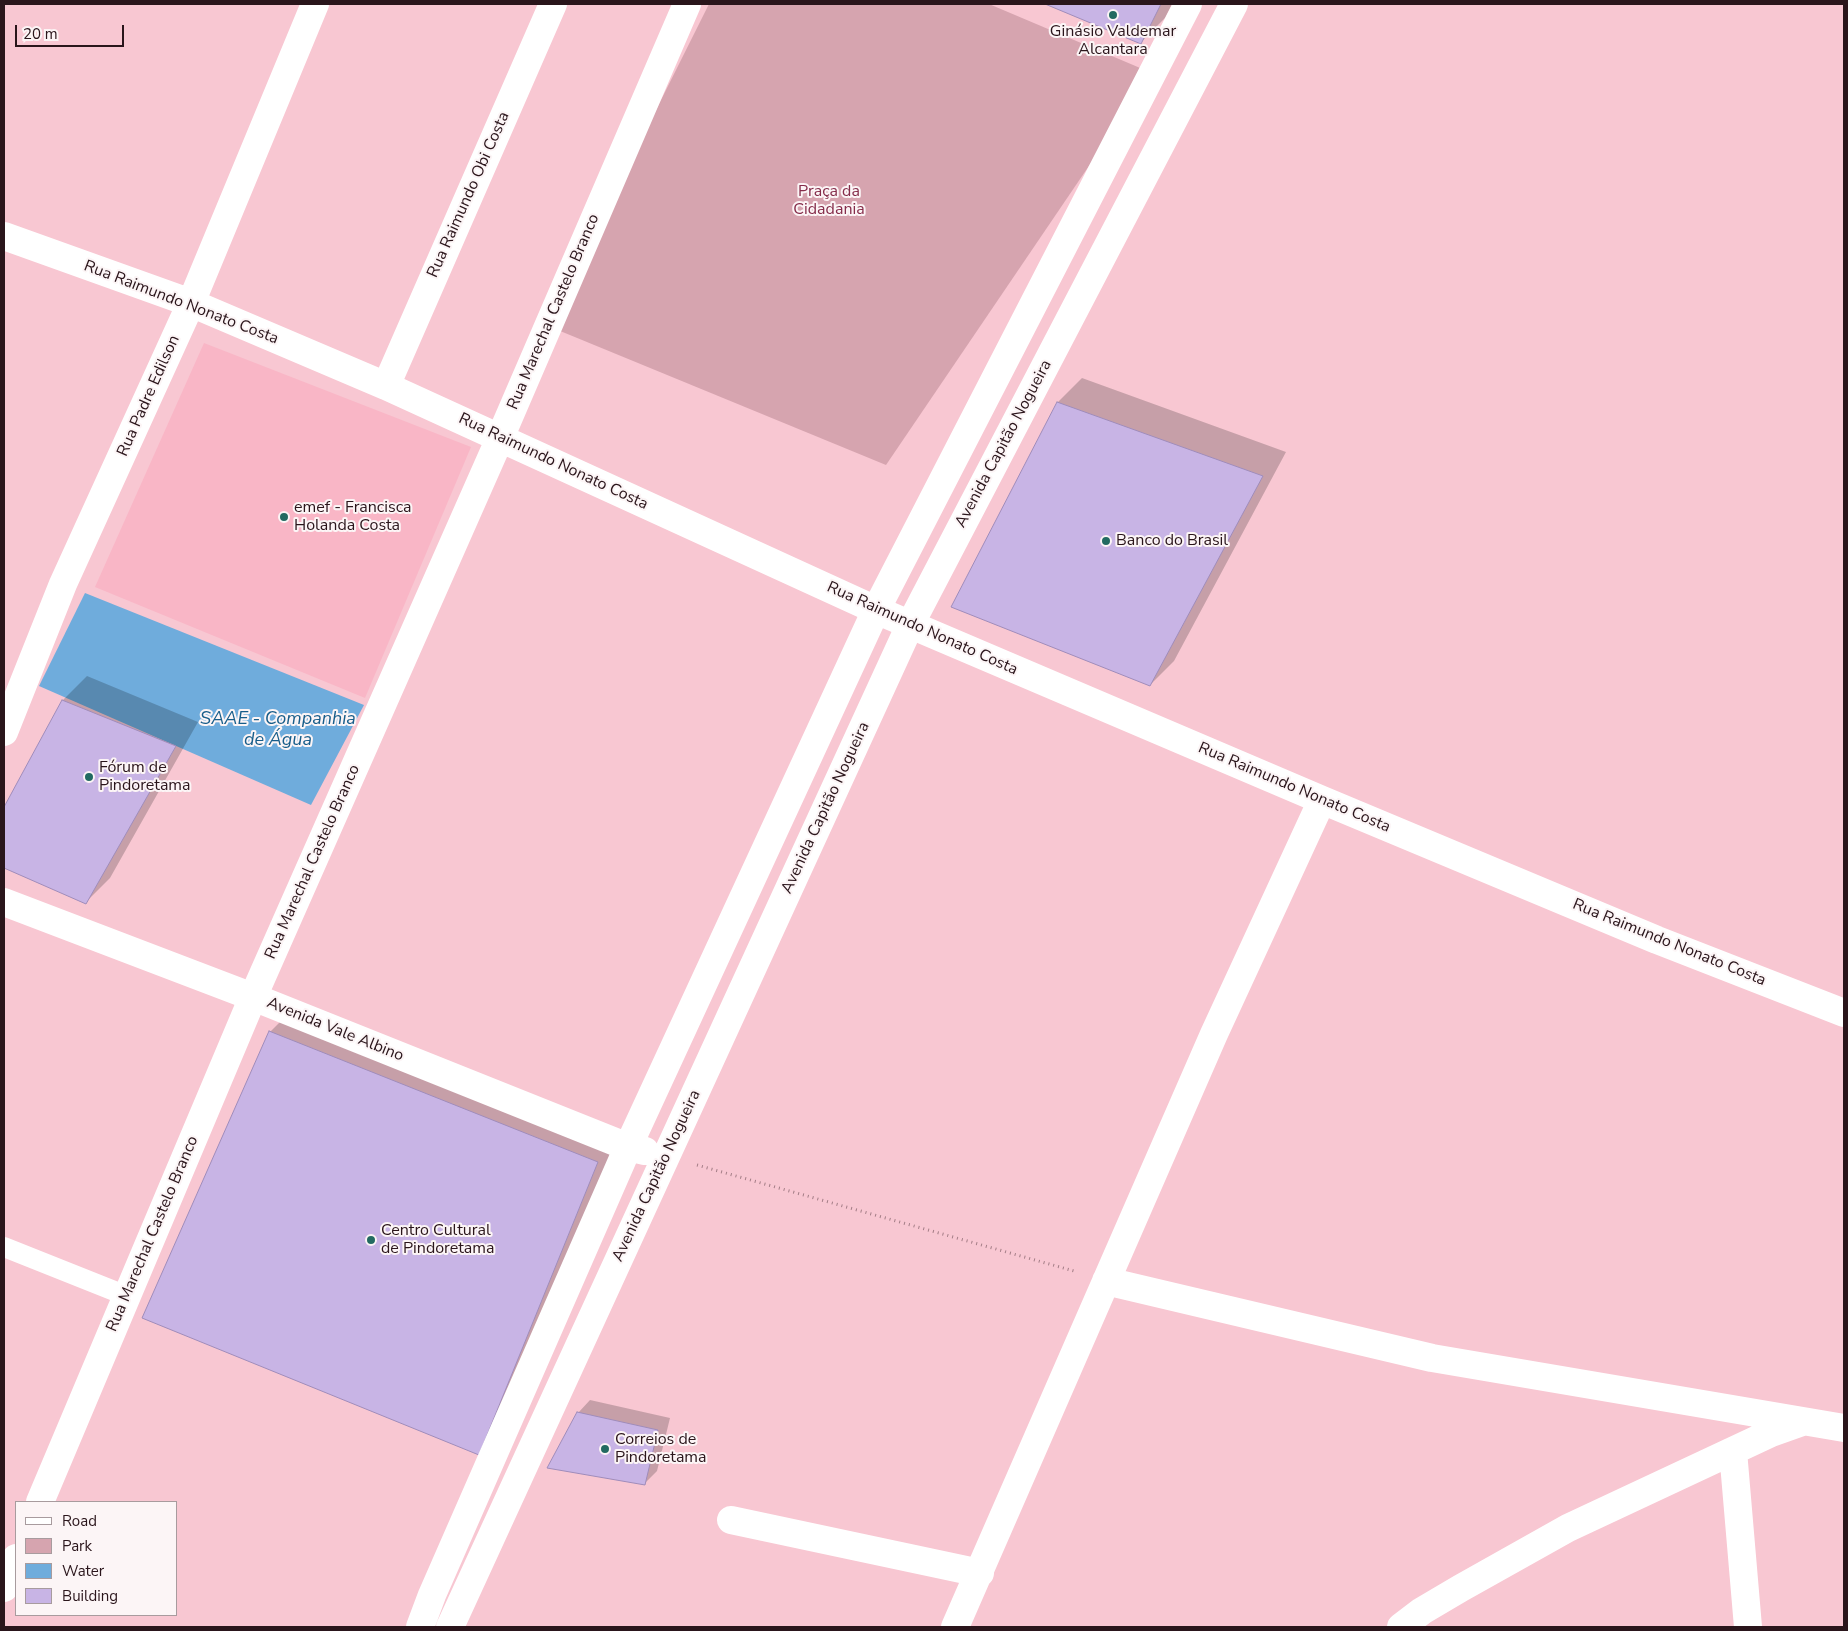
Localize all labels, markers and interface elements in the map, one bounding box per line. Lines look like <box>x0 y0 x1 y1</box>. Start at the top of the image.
marker: Ginásio Valdemar Alcantara <box>1107 9 1119 21</box>
scale bar <box>18 15 126 47</box>
place label: Ginásio Valdemar Alcantara <box>1050 22 1176 60</box>
text: 20 m <box>23 24 58 44</box>
street label: Rua Raimundo Obi Costa <box>424 109 514 281</box>
park label: Praça da Cidadania <box>793 182 865 220</box>
street label: Rua Marechal Castelo Branco <box>504 211 604 413</box>
street label: Rua Raimundo Nonato Costa <box>81 257 281 349</box>
street label: Rua Padre Edilson <box>114 332 184 460</box>
street label: Avenida Capitão Nogueira <box>952 357 1056 531</box>
street label: Rua Raimundo Nonato Costa <box>455 410 651 514</box>
place label: emef - Francisca Holanda Costa <box>294 498 412 536</box>
marker: emef - Francisca Holanda Costa <box>278 511 290 523</box>
place label: Banco do Brasil <box>1116 531 1228 551</box>
marker: Banco do Brasil <box>1100 535 1112 547</box>
street label: Rua Raimundo Nonato Costa <box>824 578 1020 680</box>
water label: SAAE - Companhia de Água <box>200 709 356 752</box>
street label: Avenida Capitão Nogueira <box>778 719 874 897</box>
street label: Rua Raimundo Nonato Costa <box>1195 739 1393 837</box>
place label: Fórum de Pindoretama <box>99 758 191 796</box>
street label: Rua Marechal Castelo Branco <box>261 762 365 962</box>
marker: Fórum de Pindoretama <box>83 771 95 783</box>
street label: Rua Raimundo Nonato Costa <box>1570 895 1768 991</box>
street label: Avenida Vale Albino <box>264 994 406 1066</box>
street label: Avenida Capitão Nogueira <box>609 1087 705 1265</box>
street label: Rua Marechal Castelo Branco <box>103 1133 203 1335</box>
place label: Centro Cultural de Pindoretama <box>381 1221 494 1259</box>
marker: Centro Cultural de Pindoretama <box>365 1234 377 1246</box>
place label: Correios de Pindoretama <box>615 1430 707 1468</box>
marker: Correios de Pindoretama <box>599 1443 611 1455</box>
legend <box>15 1501 178 1616</box>
text: Road <box>62 1511 97 1531</box>
text: Park <box>62 1536 92 1556</box>
text: Water <box>62 1561 104 1581</box>
text: Building <box>62 1586 118 1606</box>

